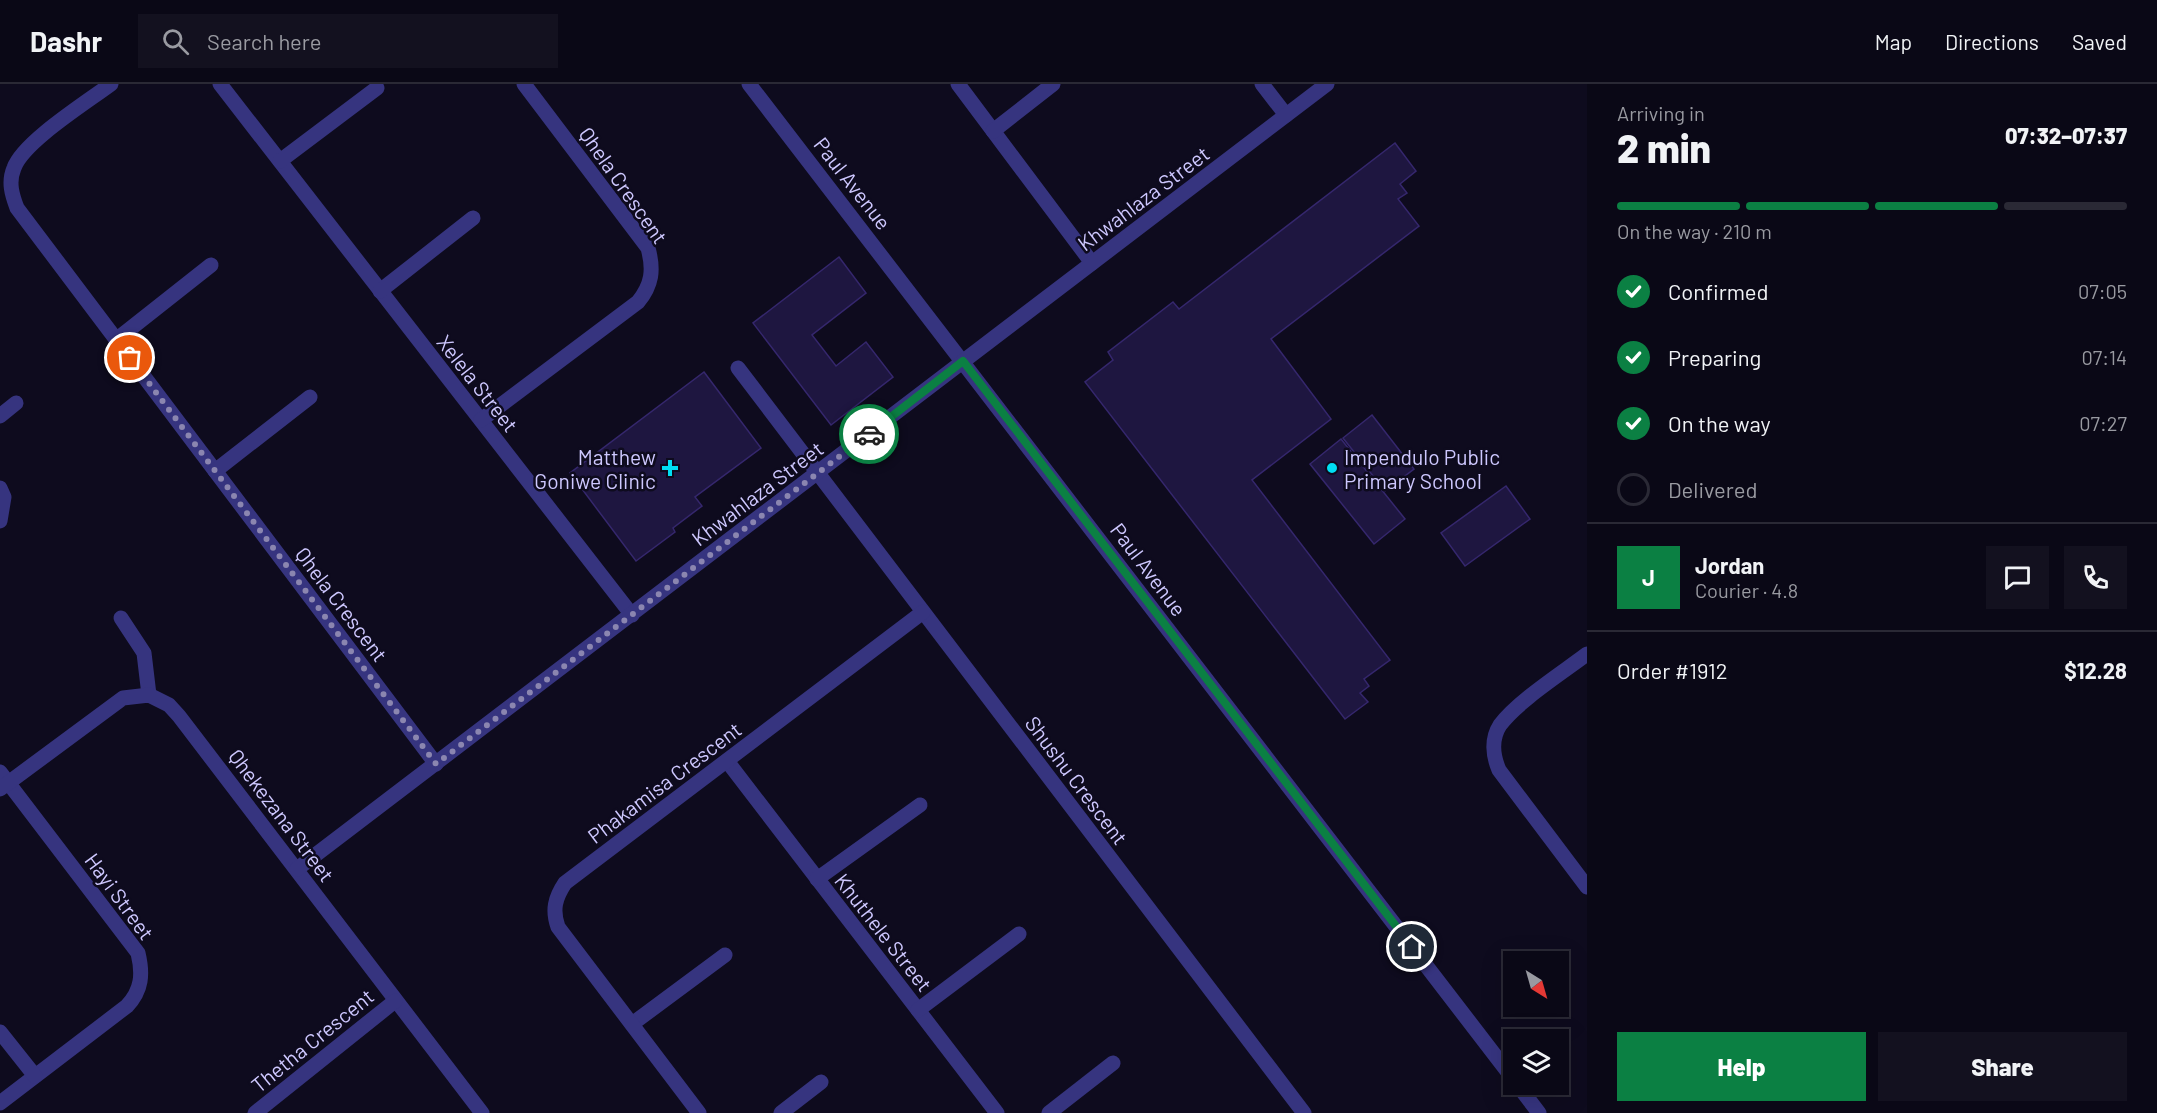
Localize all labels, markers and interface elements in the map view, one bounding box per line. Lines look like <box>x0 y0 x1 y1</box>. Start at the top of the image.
search box <box>138 14 558 68</box>
text: Dashr <box>30 24 102 58</box>
icon: search <box>159 25 192 58</box>
text: Search here <box>207 28 321 54</box>
text: Map <box>1875 29 1912 54</box>
text: Directions <box>1945 29 2039 54</box>
text: Saved <box>2072 29 2127 54</box>
text: Arriving in <box>1617 101 1705 125</box>
street label: Qhela Crescent <box>575 122 673 248</box>
text: 07:32–07:37 <box>2005 122 2127 148</box>
text: 2 min <box>1617 124 1711 171</box>
street label: Paul Avenue <box>809 132 897 234</box>
street label: Khwahlaza Street <box>1072 140 1214 256</box>
text: On the way · 210 m <box>1617 219 1772 243</box>
icon: check <box>1617 275 1650 308</box>
text: Confirmed <box>1668 278 1768 304</box>
text: 07:05 <box>2078 279 2127 303</box>
street label: Xelela Street <box>432 329 524 437</box>
pin <box>104 332 155 383</box>
icon: bag <box>113 341 146 374</box>
icon: check <box>1617 341 1650 374</box>
text: Preparing <box>1668 344 1761 370</box>
text: 07:14 <box>2081 345 2127 369</box>
courier <box>839 404 899 464</box>
icon: check <box>1617 407 1650 440</box>
text: On the way <box>1668 410 1771 436</box>
text: 07:27 <box>2079 411 2127 435</box>
icon: car <box>853 418 886 451</box>
street label: Khwahlaza Street <box>686 435 828 551</box>
place label: Matthew Goniwe Clinic <box>534 444 656 493</box>
place label: Impendulo Public Primary School <box>1344 444 1500 493</box>
marker: Matthew Goniwe Clinic <box>661 459 679 477</box>
marker: Impendulo Public Primary School <box>1325 461 1339 475</box>
text: Delivered <box>1668 476 1757 502</box>
street label: Paul Avenue <box>1106 518 1192 620</box>
street label: Qhela Crescent <box>291 542 393 666</box>
button: chat <box>1986 546 2049 609</box>
button: phone <box>2064 546 2127 609</box>
text: Jordan <box>1695 552 1764 578</box>
text: J <box>1642 564 1655 590</box>
text: Courier · 4.8 <box>1695 578 1798 602</box>
text: Order #1912 <box>1617 657 1727 683</box>
text: $12.28 <box>2064 657 2127 683</box>
street label: Shushu Crescent <box>1021 711 1133 849</box>
street label: Phakamisa Crescent <box>582 716 746 848</box>
street label: Qhekezana Street <box>224 744 340 886</box>
street label: Hayi Street <box>80 848 160 944</box>
street label: Khuthele Street <box>830 868 938 996</box>
pin <box>1386 921 1437 972</box>
icon: home <box>1395 930 1428 963</box>
north arrow <box>1503 951 1569 1017</box>
map controls <box>1503 951 1569 1095</box>
street label: Thetha Crescent <box>246 983 378 1097</box>
button: layers <box>1503 1029 1569 1095</box>
button: Help <box>1617 1032 1866 1101</box>
button: Share <box>1878 1032 2127 1101</box>

